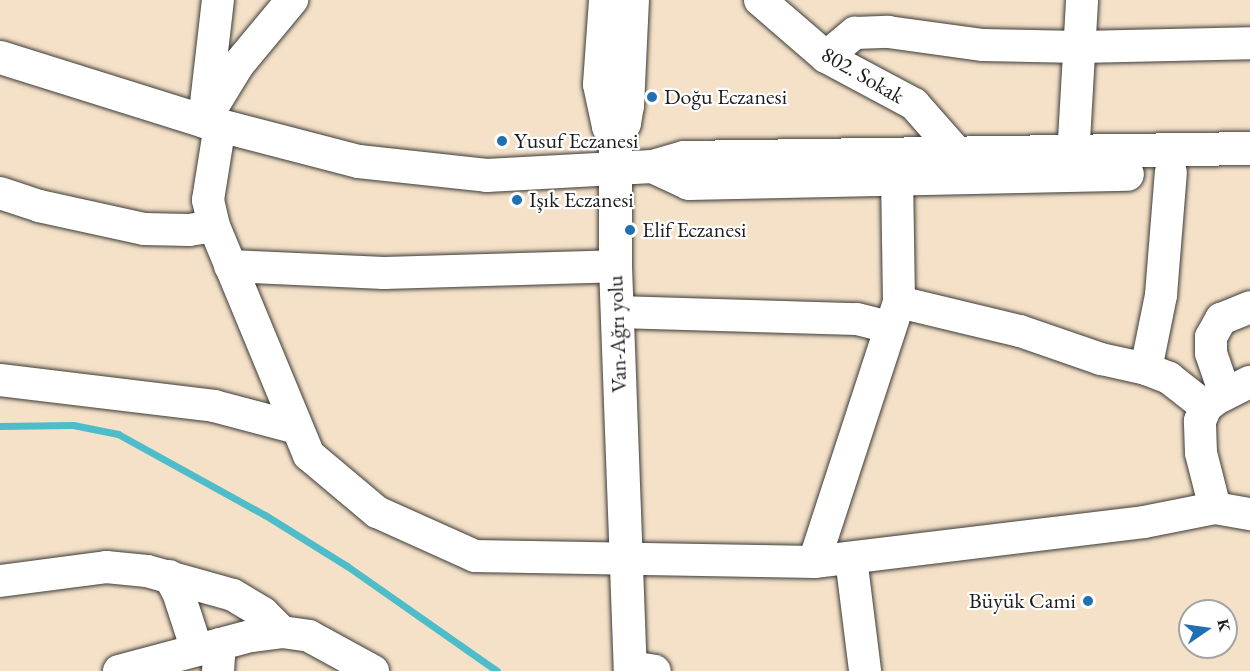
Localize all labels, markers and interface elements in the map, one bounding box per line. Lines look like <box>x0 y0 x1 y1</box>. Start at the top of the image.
street label: 802. Sokak <box>817 41 909 109</box>
place label: Doğu Eczanesi <box>664 84 787 110</box>
marker: Doğu Eczanesi <box>645 90 659 104</box>
place label: Yusuf Eczanesi <box>514 128 638 154</box>
marker: Yusuf Eczanesi <box>495 134 509 148</box>
place label: Işık Eczanesi <box>529 187 634 213</box>
marker: Işık Eczanesi <box>510 193 524 207</box>
place label: Elif Eczanesi <box>642 217 746 243</box>
marker: Elif Eczanesi <box>623 223 637 237</box>
street label: Van-Ağrı yolu <box>602 275 632 393</box>
place label: Büyük Cami <box>969 588 1076 614</box>
marker: Büyük Cami <box>1081 594 1095 608</box>
north arrow <box>1178 599 1238 659</box>
text: K <box>1212 617 1236 634</box>

